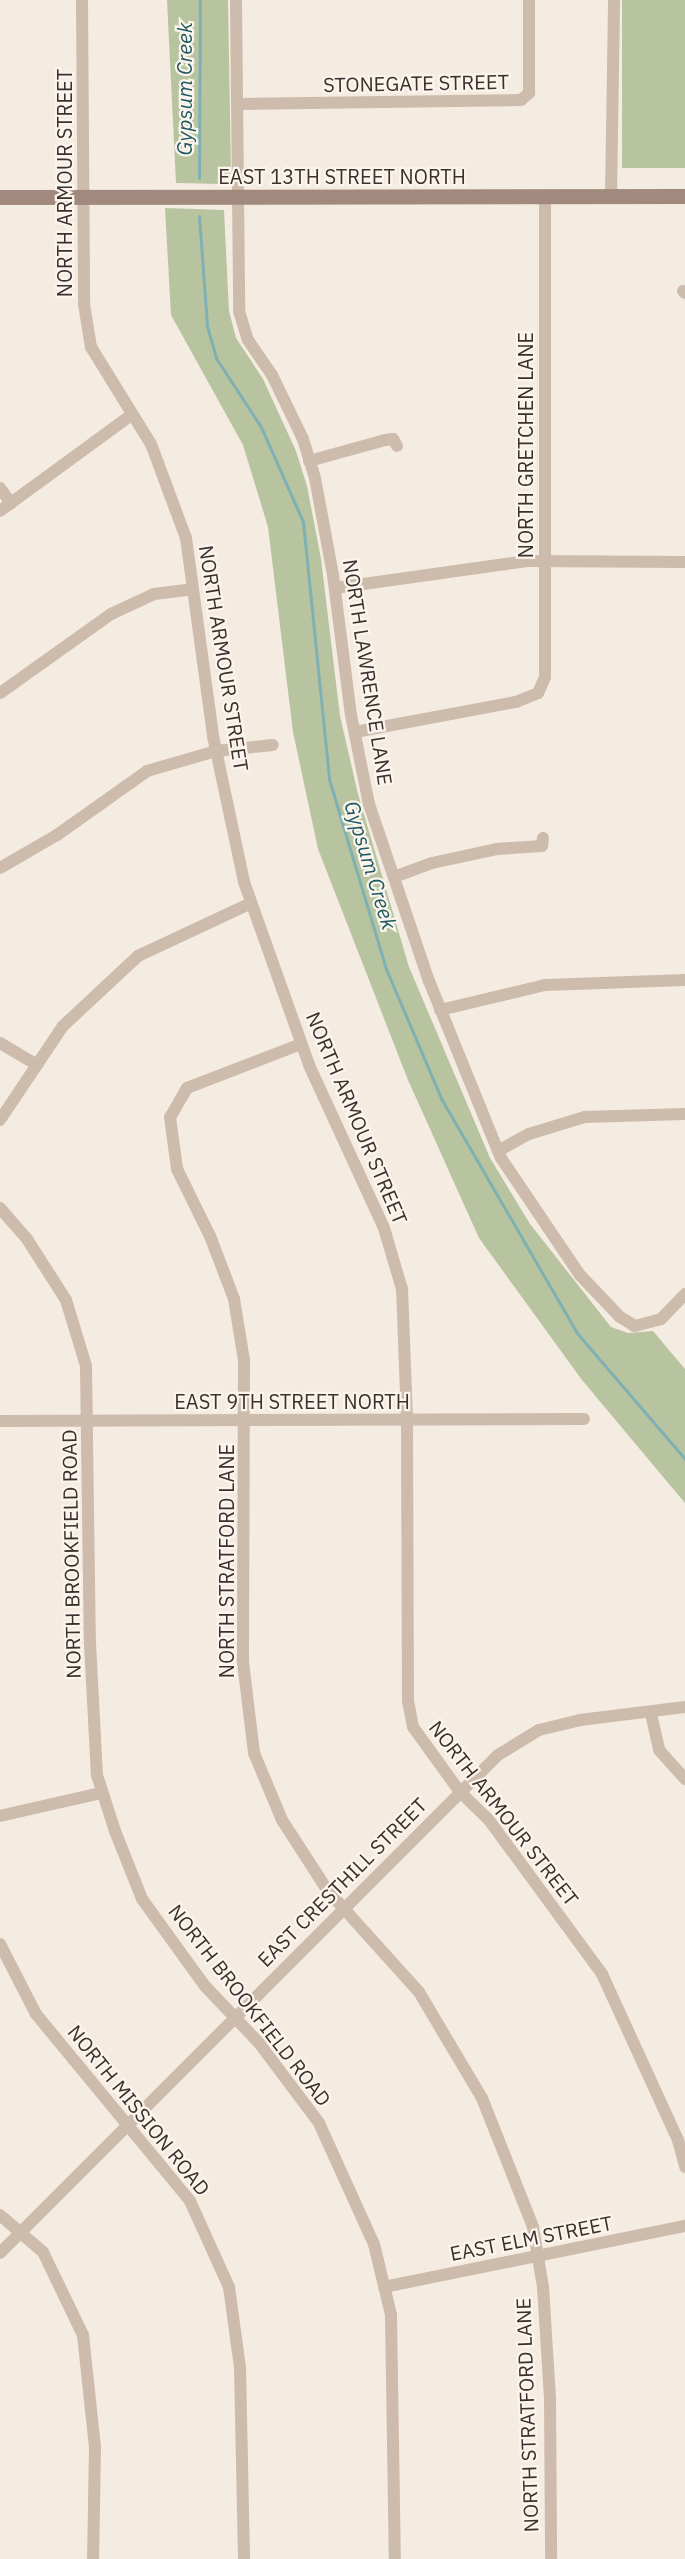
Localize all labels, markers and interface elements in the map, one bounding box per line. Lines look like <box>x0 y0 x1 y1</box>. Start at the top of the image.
water label: Gypsum Creek <box>171 22 197 156</box>
street label: NORTH ARMOUR STREET <box>52 69 76 297</box>
street label: STONEGATE STREET <box>323 69 509 97</box>
street label: EAST 13TH STREET NORTH <box>218 164 466 188</box>
street label: NORTH GRETCHEN LANE <box>513 332 537 558</box>
street label: NORTH ARMOUR STREET <box>194 543 254 773</box>
street label: NORTH LAWRENCE LANE <box>338 557 398 787</box>
water label: Gypsum Creek <box>339 798 403 932</box>
street label: NORTH ARMOUR STREET <box>301 1008 413 1228</box>
street label: EAST 9TH STREET NORTH <box>174 1389 410 1413</box>
street label: NORTH BROOKFIELD ROAD <box>57 1429 85 1679</box>
street label: NORTH STRATFORD LANE <box>214 1444 238 1678</box>
street label: NORTH ARMOUR STREET <box>424 1716 584 1910</box>
street label: EAST CRESTHILL STREET <box>253 1793 431 1971</box>
street label: NORTH BROOKFIELD ROAD <box>164 1899 336 2111</box>
street label: NORTH MISSION ROAD <box>63 2020 215 2200</box>
street label: EAST ELM STREET <box>448 2210 614 2266</box>
street label: NORTH STRATFORD LANE <box>511 2297 543 2533</box>

